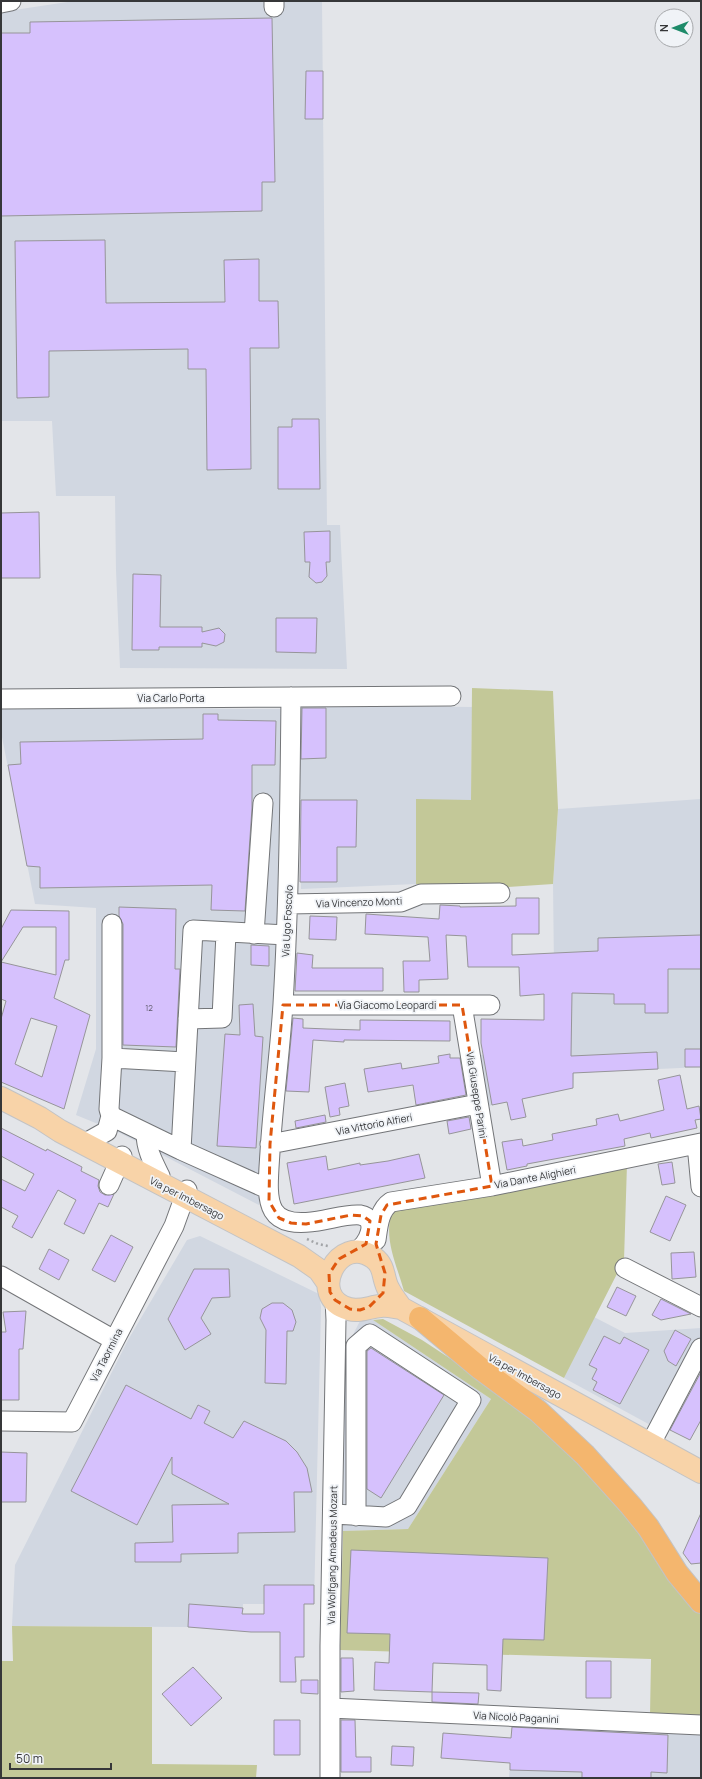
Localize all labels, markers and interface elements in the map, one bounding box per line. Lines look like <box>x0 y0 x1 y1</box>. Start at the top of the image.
north arrow <box>654 8 694 48</box>
text: N <box>656 24 671 32</box>
street label: Via Carlo Porta <box>137 691 205 705</box>
street label: Via Ugo Foscolo <box>278 885 296 957</box>
street label: Via Vincenzo Monti <box>316 893 402 911</box>
street label: Via Giacomo Leopardi <box>338 998 436 1012</box>
house number: 12 <box>145 1002 153 1013</box>
street label: Via Giuseppe Parini <box>463 1051 491 1139</box>
street label: Via Vittorio Alfieri <box>335 1110 413 1138</box>
street label: Via Dante Alighieri <box>493 1162 577 1192</box>
street label: Via per Imbersago <box>147 1173 227 1223</box>
street label: Via Taormina <box>87 1326 125 1384</box>
street label: Via per Imbersago <box>486 1350 564 1402</box>
street label: Via Wolfgang Amadeus Mozart <box>324 1485 340 1625</box>
street label: Via Nicolò Paganini <box>473 1708 559 1726</box>
scale bar <box>10 1745 111 1771</box>
text: 50 m <box>16 1750 43 1767</box>

